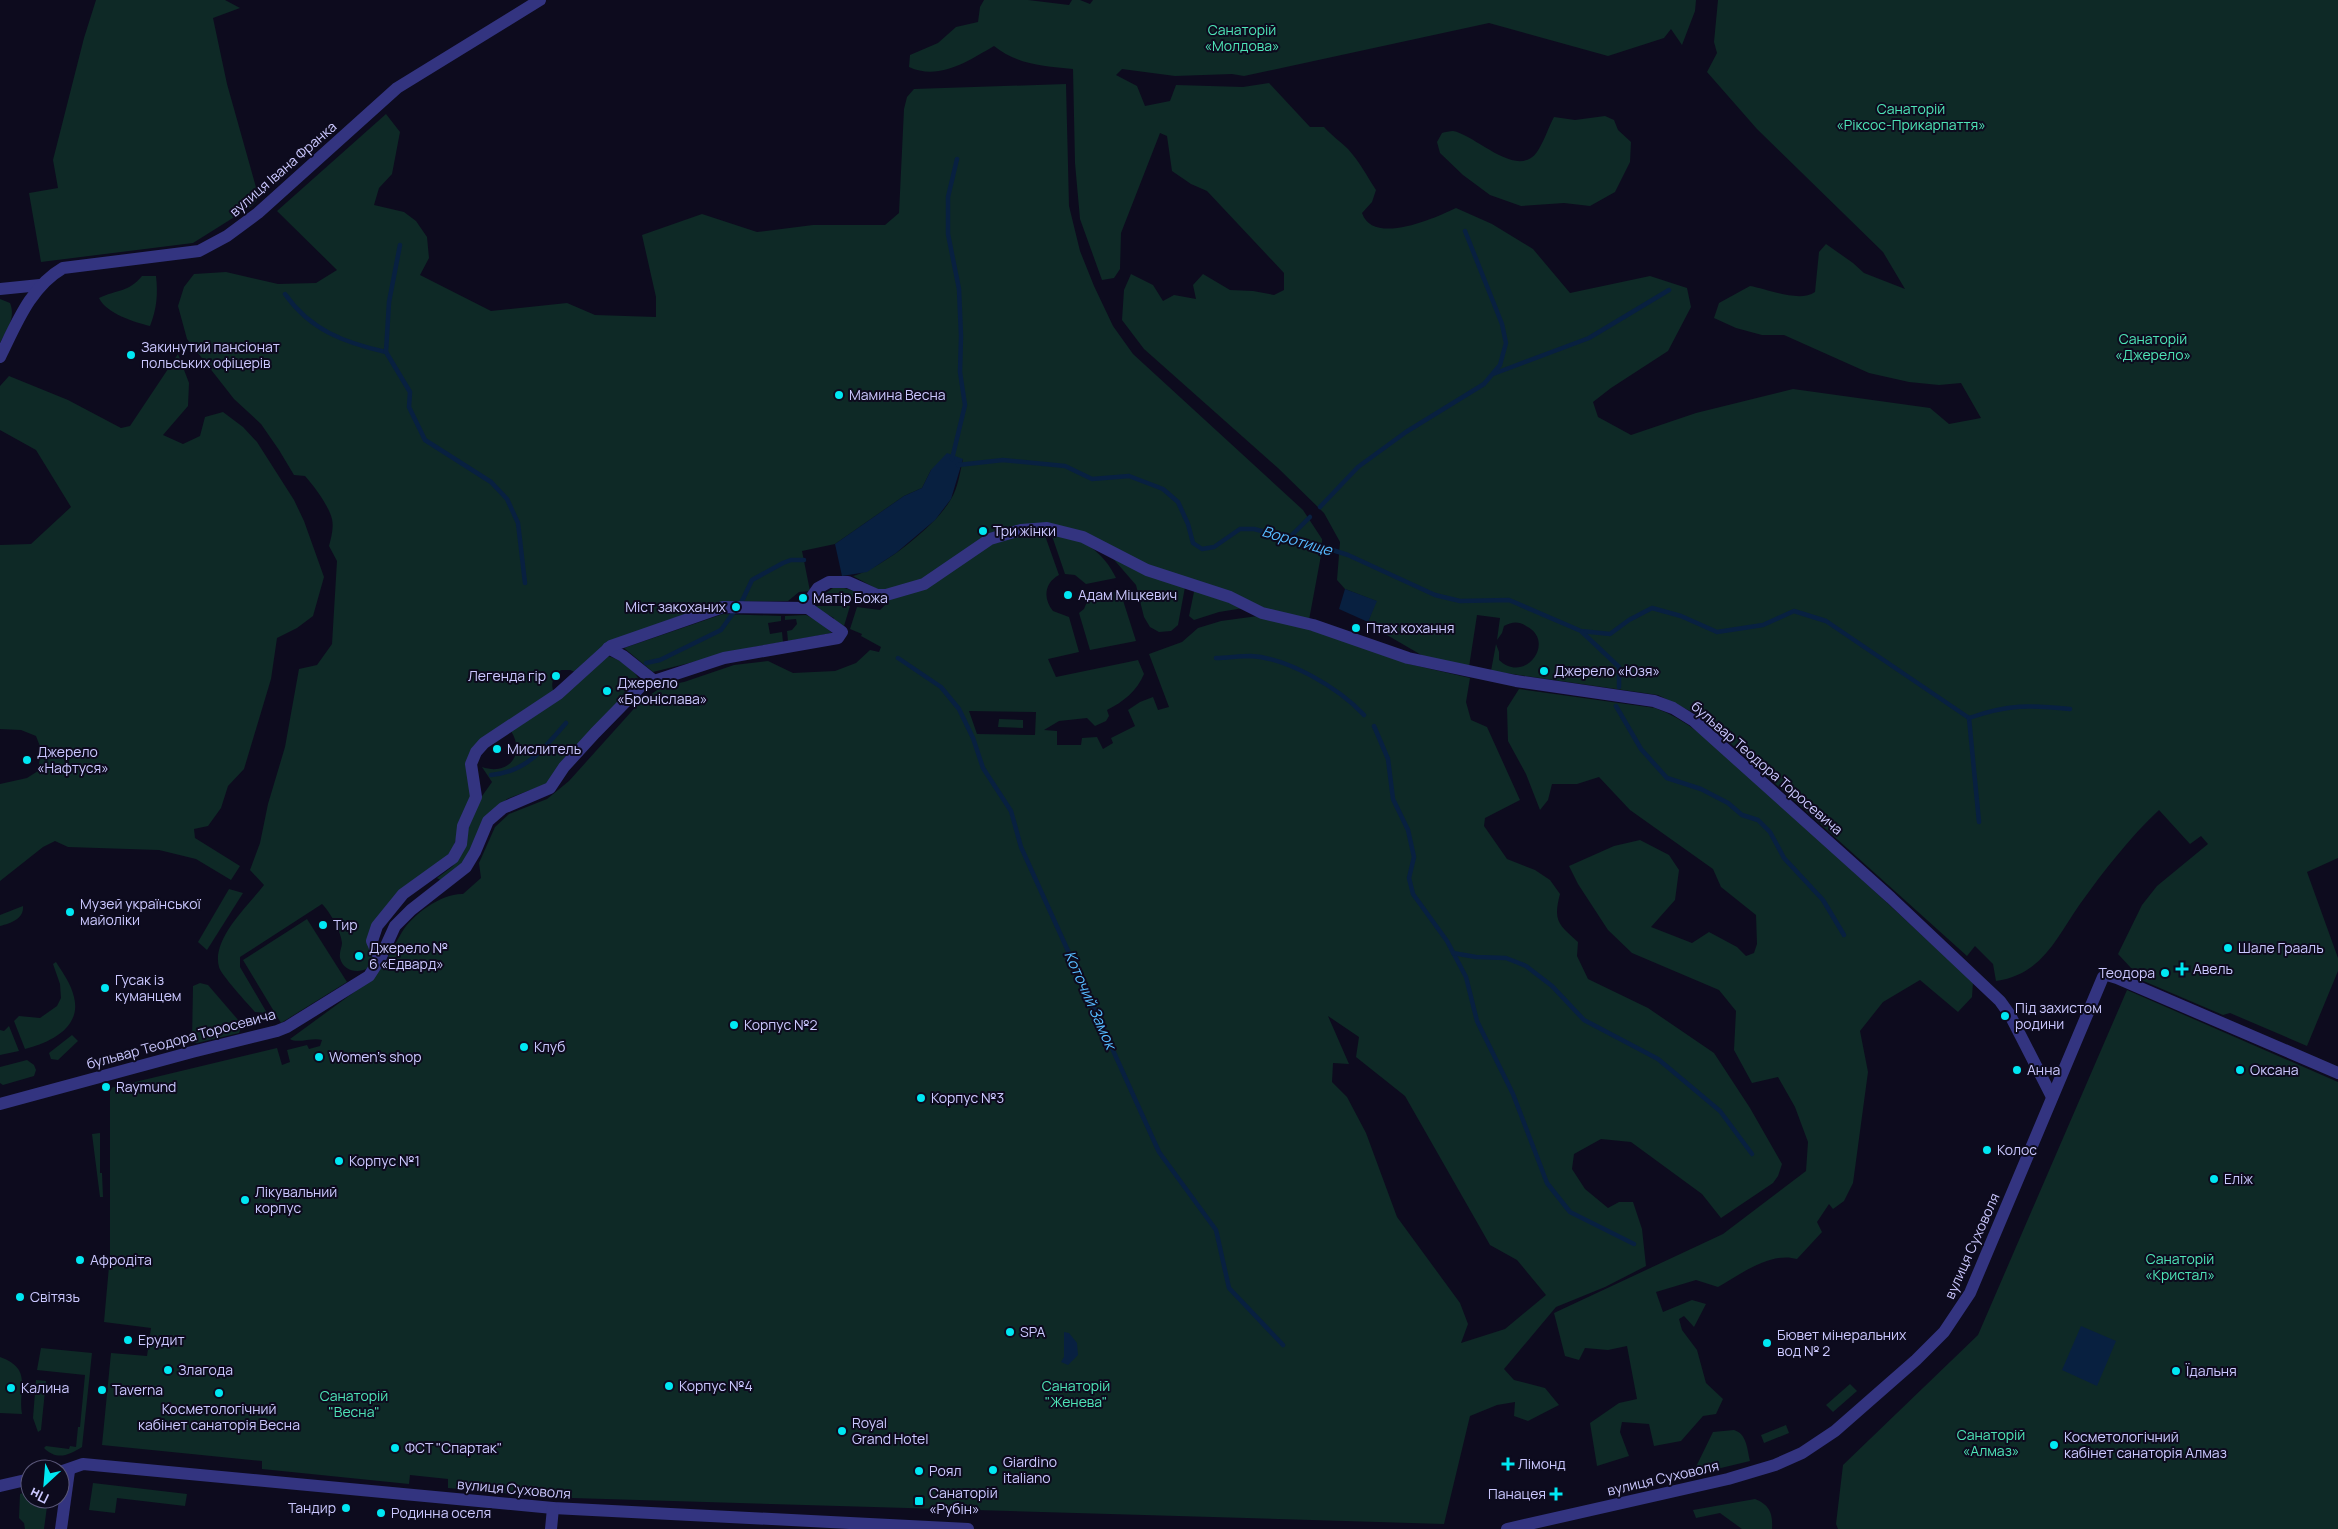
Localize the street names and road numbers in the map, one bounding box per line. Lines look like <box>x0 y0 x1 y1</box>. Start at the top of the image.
street label: вулиця Івана Франка <box>225 117 340 220</box>
street label: бульвар Теодора Торосевича <box>1688 697 1847 839</box>
street label: бульвар Теодора Торосевича <box>84 1004 277 1073</box>
street label: вулиця Суховоля <box>1940 1190 2003 1302</box>
street label: вулиця Суховоля <box>1605 1455 1721 1500</box>
street label: вулиця Суховоля <box>456 1474 572 1503</box>

